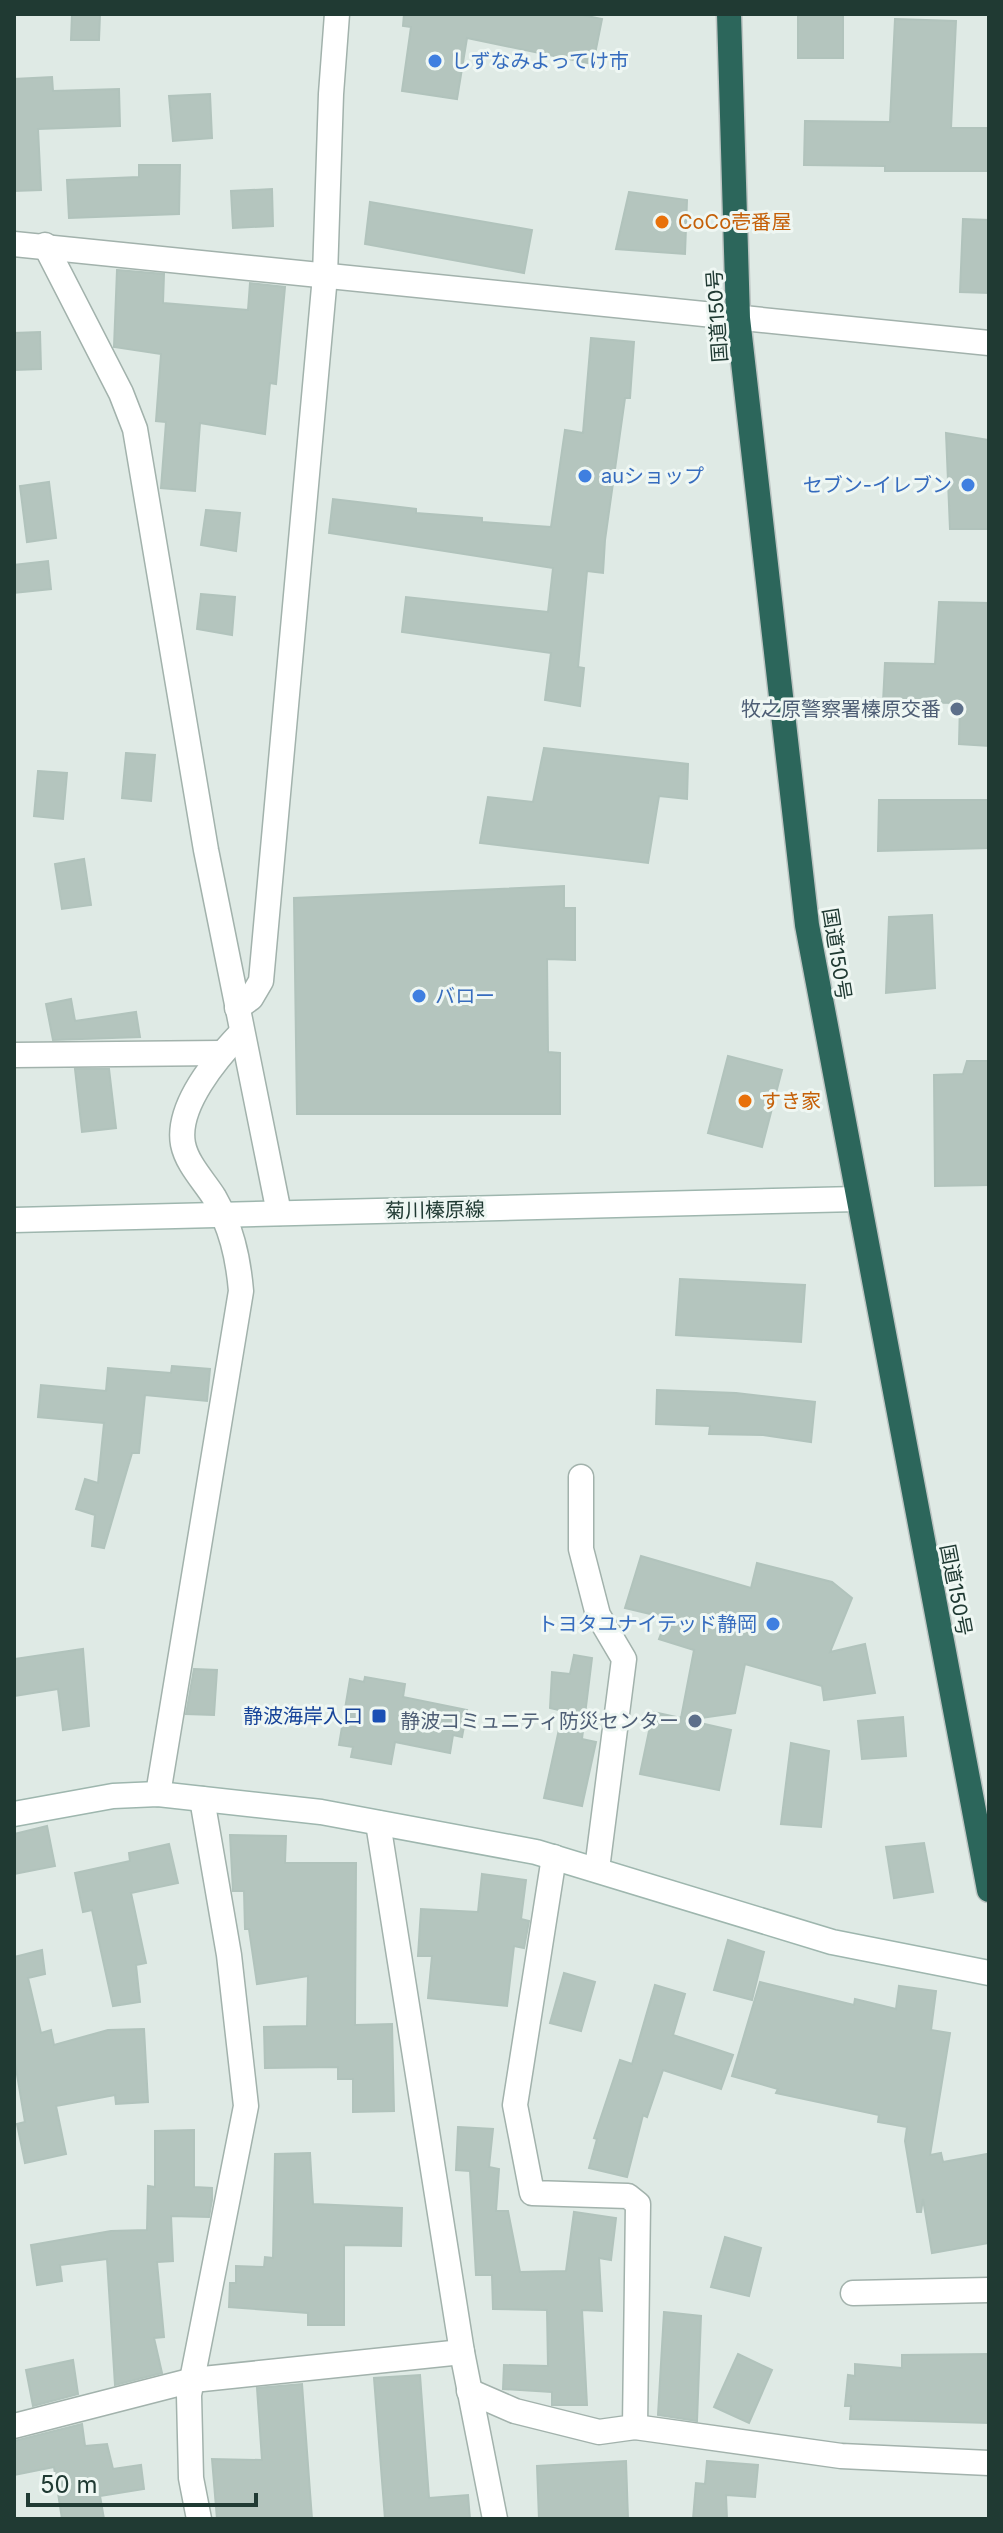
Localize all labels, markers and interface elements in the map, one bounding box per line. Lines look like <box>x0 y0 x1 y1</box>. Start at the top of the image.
place label: しずなみよってけ市 <box>451 49 629 73</box>
marker: しずなみよってけ市 <box>426 52 444 70</box>
place label: CoCo壱番屋 <box>678 210 791 234</box>
marker: CoCo壱番屋 <box>653 213 671 231</box>
street label: 国道150号 <box>702 269 732 363</box>
place label: auショップ <box>601 464 704 488</box>
marker: auショップ <box>576 467 594 485</box>
place label: セブン-イレブン <box>803 473 952 497</box>
marker: セブン-イレブン <box>959 476 977 494</box>
place label: 牧之原警察署榛原交番 <box>741 697 941 721</box>
marker: 牧之原警察署榛原交番 <box>948 700 966 718</box>
street label: 国道150号 <box>818 906 856 1002</box>
place label: バロー <box>435 984 495 1008</box>
marker: バロー <box>410 987 428 1005</box>
place label: すき家 <box>761 1089 821 1113</box>
marker: すき家 <box>736 1092 754 1110</box>
street label: 菊川榛原線 <box>385 1197 485 1223</box>
street label: 国道150号 <box>935 1542 977 1638</box>
place label: トヨタユナイテッド静岡 <box>537 1612 757 1636</box>
marker: トヨタユナイテッド静岡 <box>764 1615 782 1633</box>
place label: 静波海岸入口 <box>243 1704 363 1728</box>
marker: 静波海岸入口 <box>370 1707 388 1725</box>
place label: 静波コミュニティ防災センター <box>400 1709 679 1733</box>
marker: 静波コミュニティ防災センター <box>686 1712 704 1730</box>
scale bar <box>28 2457 256 2507</box>
text: 50 m <box>40 2470 98 2499</box>

